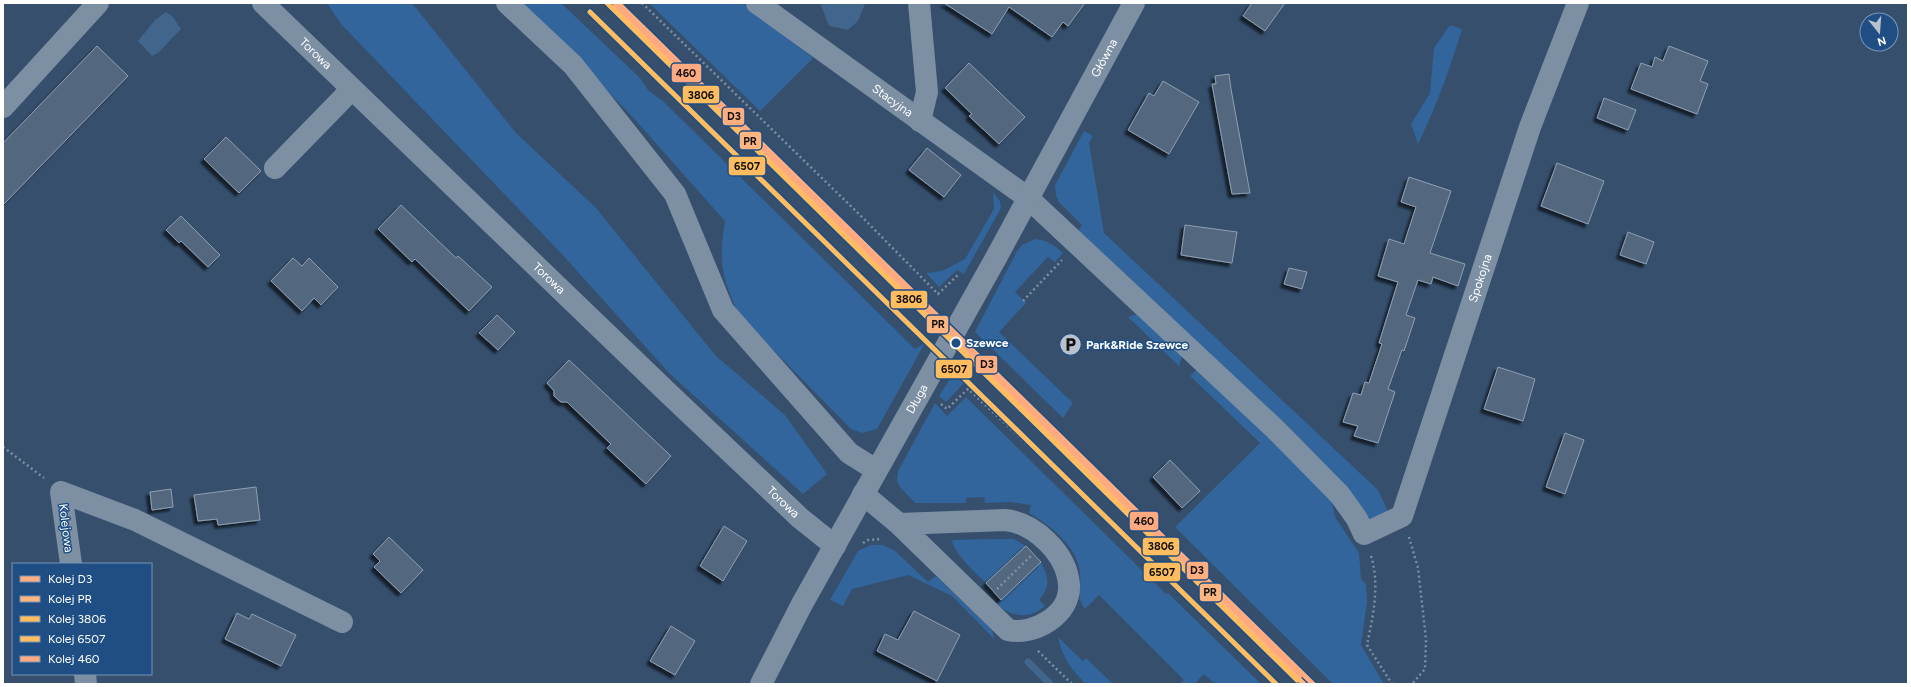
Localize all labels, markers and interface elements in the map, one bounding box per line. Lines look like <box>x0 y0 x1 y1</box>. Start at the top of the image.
north arrow <box>1859 12 1899 52</box>
text: N <box>1876 34 1888 49</box>
street label: Torowa <box>297 35 335 72</box>
street label: Główna <box>1088 36 1120 80</box>
line badge: 460 <box>671 63 702 83</box>
text: 460 <box>676 67 696 80</box>
street label: Stacyjna <box>869 81 916 120</box>
line badge: 3806 <box>682 85 720 104</box>
text: 3806 <box>688 89 715 102</box>
line badge: D3 <box>722 107 745 126</box>
text: D3 <box>727 110 741 123</box>
line badge: PR <box>739 131 762 150</box>
text: PR <box>743 135 757 148</box>
line badge: 6507 <box>728 156 766 176</box>
text: 6507 <box>734 160 760 173</box>
street label: Spokojna <box>1466 252 1495 304</box>
street label: Torowa <box>530 260 568 297</box>
line badge: 3806 <box>890 290 928 309</box>
text: 3806 <box>896 293 923 306</box>
line badge: PR <box>926 315 949 334</box>
text: PR <box>931 318 945 331</box>
parking icon: Park&Ride Szewce <box>1058 332 1084 358</box>
marker: Szewce <box>949 336 963 350</box>
place label: Szewce <box>966 336 1009 350</box>
place label: Park&Ride Szewce <box>1086 338 1189 352</box>
line badge: D3 <box>975 355 998 374</box>
text: D3 <box>980 358 994 371</box>
line badge: 6507 <box>935 359 973 379</box>
text: 6507 <box>941 363 967 376</box>
street label: Długa <box>903 382 931 416</box>
street label: Torowa <box>764 484 802 521</box>
street label: Kolejowa <box>56 503 76 553</box>
line badge: 460 <box>1129 511 1159 531</box>
text: 460 <box>1134 515 1154 528</box>
line badge: 3806 <box>1142 537 1180 556</box>
text: 3806 <box>1148 540 1175 553</box>
line badge: D3 <box>1186 561 1209 580</box>
line badge: 6507 <box>1143 562 1181 582</box>
legend <box>12 563 152 675</box>
text: D3 <box>1190 564 1204 577</box>
text: 6507 <box>1149 566 1175 579</box>
text: Kolej D3 <box>48 572 92 586</box>
line badge: PR <box>1199 583 1222 602</box>
text: PR <box>1203 586 1217 599</box>
text: Kolej PR <box>48 592 92 606</box>
text: Kolej 3806 <box>48 612 106 626</box>
text: Kolej 6507 <box>48 632 106 646</box>
text: Kolej 460 <box>48 652 100 666</box>

